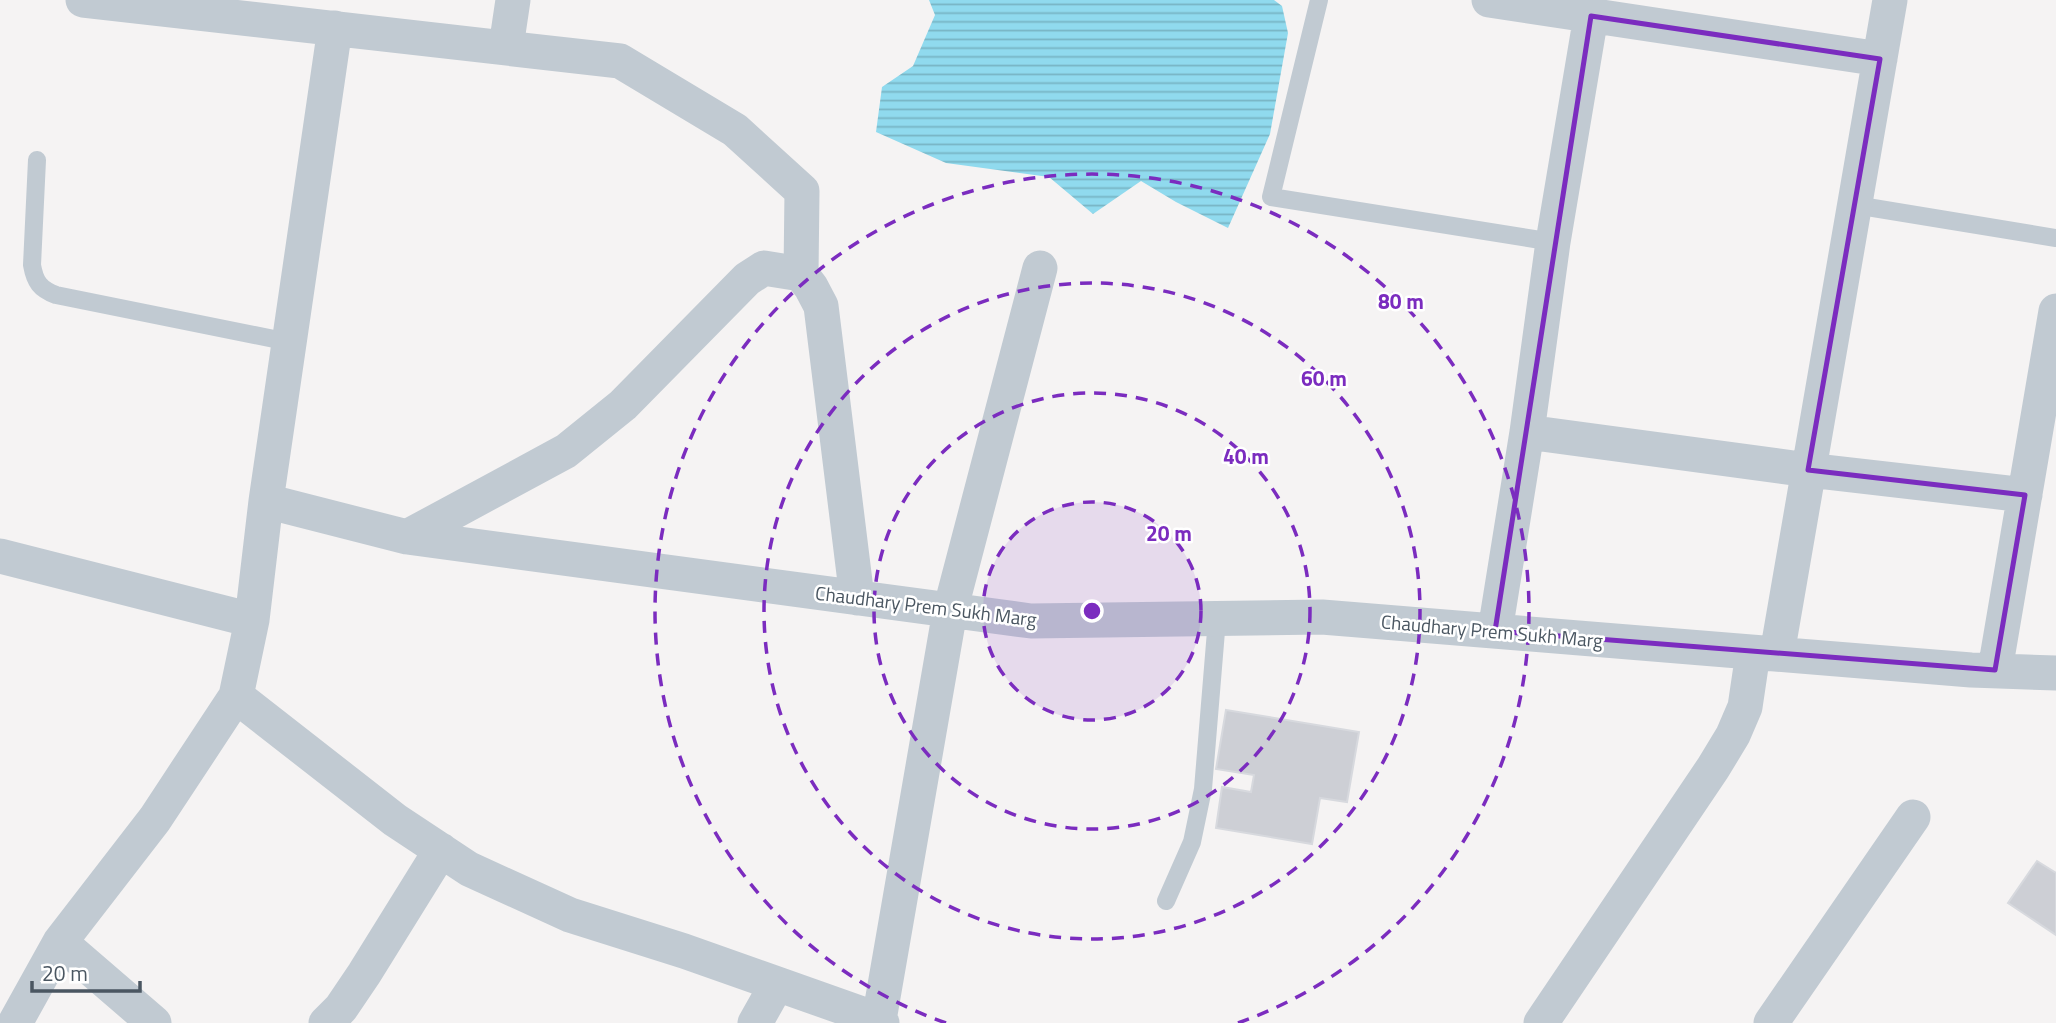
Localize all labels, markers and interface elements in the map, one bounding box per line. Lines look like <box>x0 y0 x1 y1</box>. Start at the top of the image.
text: 80 m <box>1378 285 1424 317</box>
text: 60 m <box>1301 362 1347 394</box>
text: 40 m <box>1223 440 1269 472</box>
text: 20 m <box>1146 517 1192 549</box>
street label: Chaudhary Prem Sukh Marg <box>814 578 1039 633</box>
centre of rings <box>1080 599 1104 623</box>
street label: Chaudhary Prem Sukh Marg <box>1380 606 1604 655</box>
scale bar <box>32 950 140 994</box>
text: 20 m <box>42 957 88 989</box>

